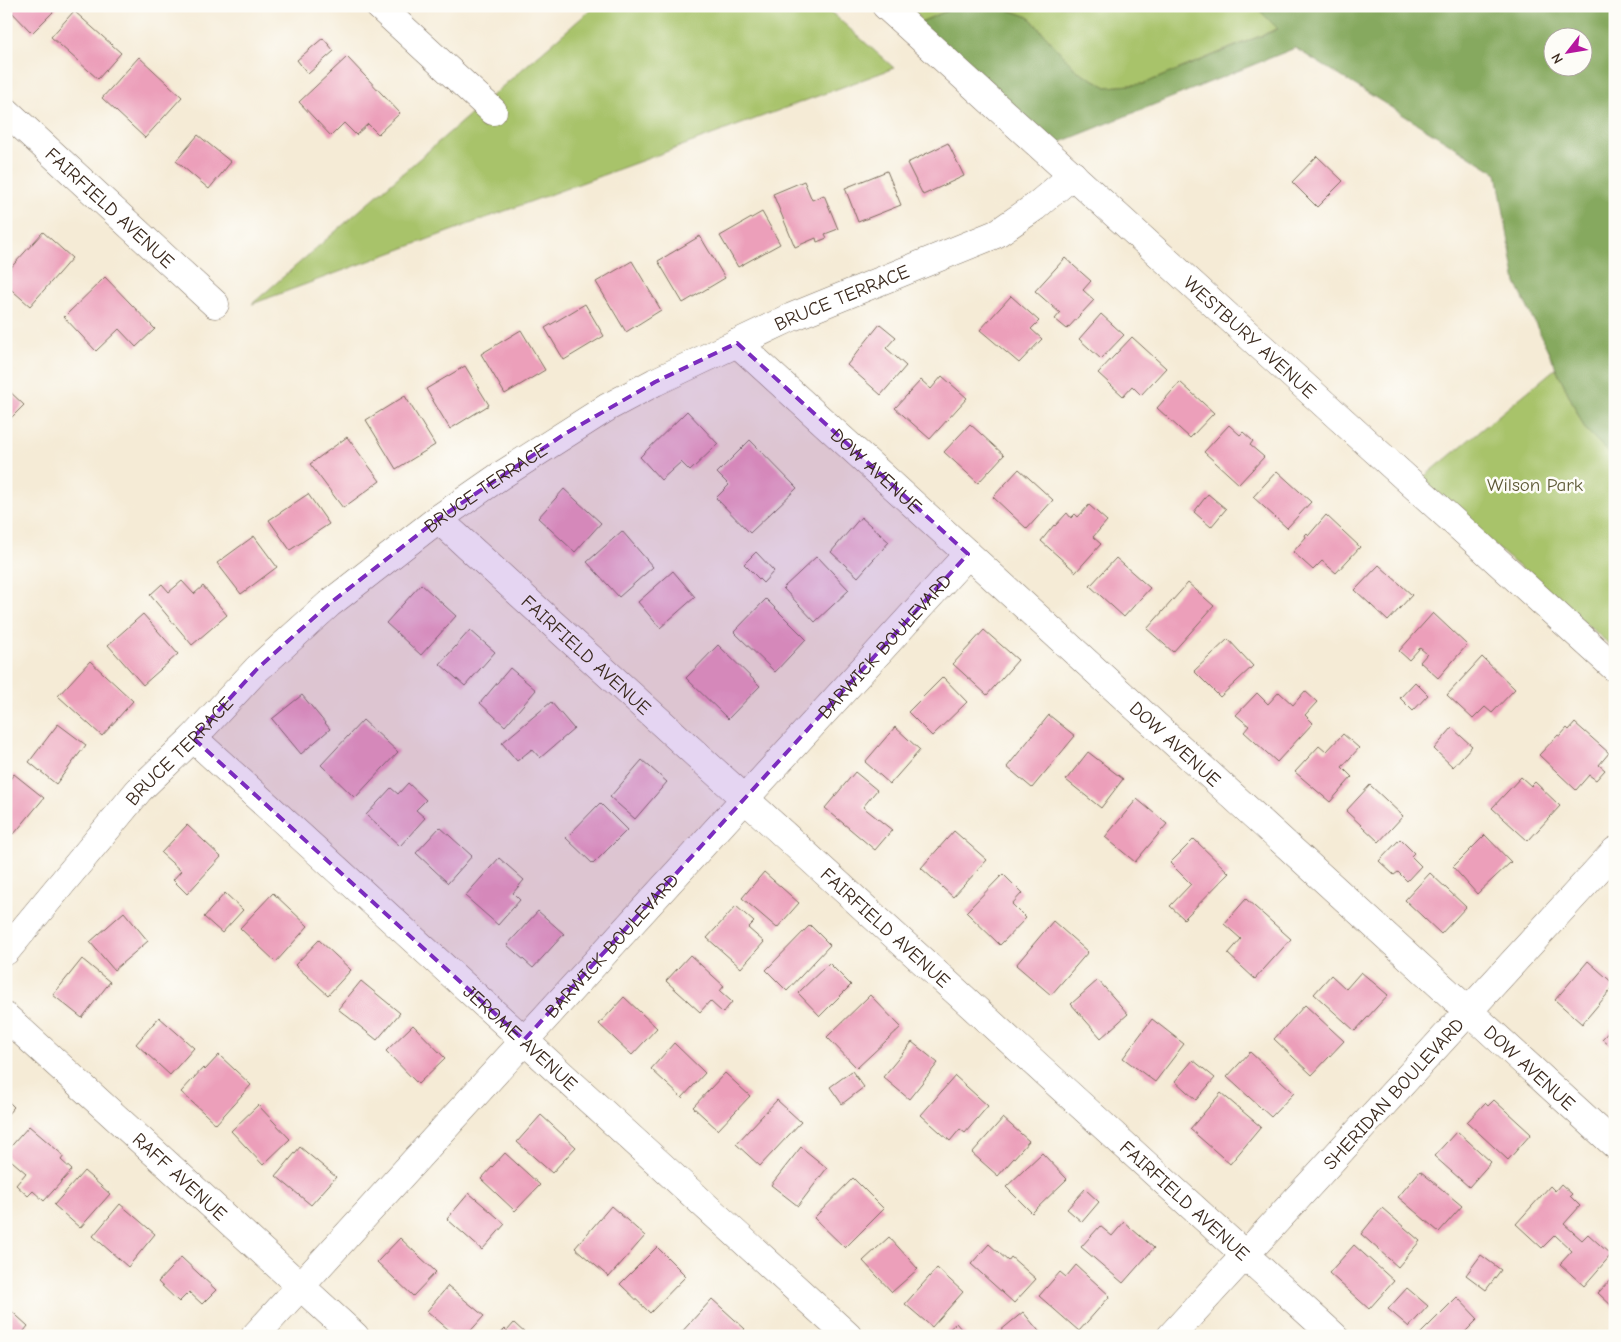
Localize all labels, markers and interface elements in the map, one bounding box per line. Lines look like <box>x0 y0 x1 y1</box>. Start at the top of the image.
north arrow <box>1544 28 1594 78</box>
text: N <box>1548 50 1567 67</box>
street label: FAIRFIELD AVENUE <box>41 143 179 273</box>
street label: BRUCE TERRACE <box>771 261 913 336</box>
street label: WESTBURY AVENUE <box>1179 272 1320 403</box>
street label: DOW AVENUE <box>826 424 926 518</box>
street label: BRUCE TERRACE <box>420 439 551 538</box>
park label: Wilson Park <box>1487 474 1584 496</box>
street label: BARWICK BOULEVARD <box>814 570 956 723</box>
street label: FAIRFIELD AVENUE <box>517 591 655 720</box>
street label: BRUCE TERRACE <box>121 692 238 810</box>
street label: DOW AVENUE <box>1125 697 1225 791</box>
street label: FAIRFIELD AVENUE <box>816 864 954 993</box>
street label: BARWICK BOULEVARD <box>541 869 684 1023</box>
street label: JEROME AVENUE <box>459 981 582 1096</box>
street label: SHERIDAN BOULEVARD <box>1319 1014 1469 1174</box>
street label: DOW AVENUE <box>1479 1021 1579 1115</box>
street label: RAFF AVENUE <box>128 1128 231 1225</box>
street label: FAIRFIELD AVENUE <box>1115 1136 1254 1265</box>

